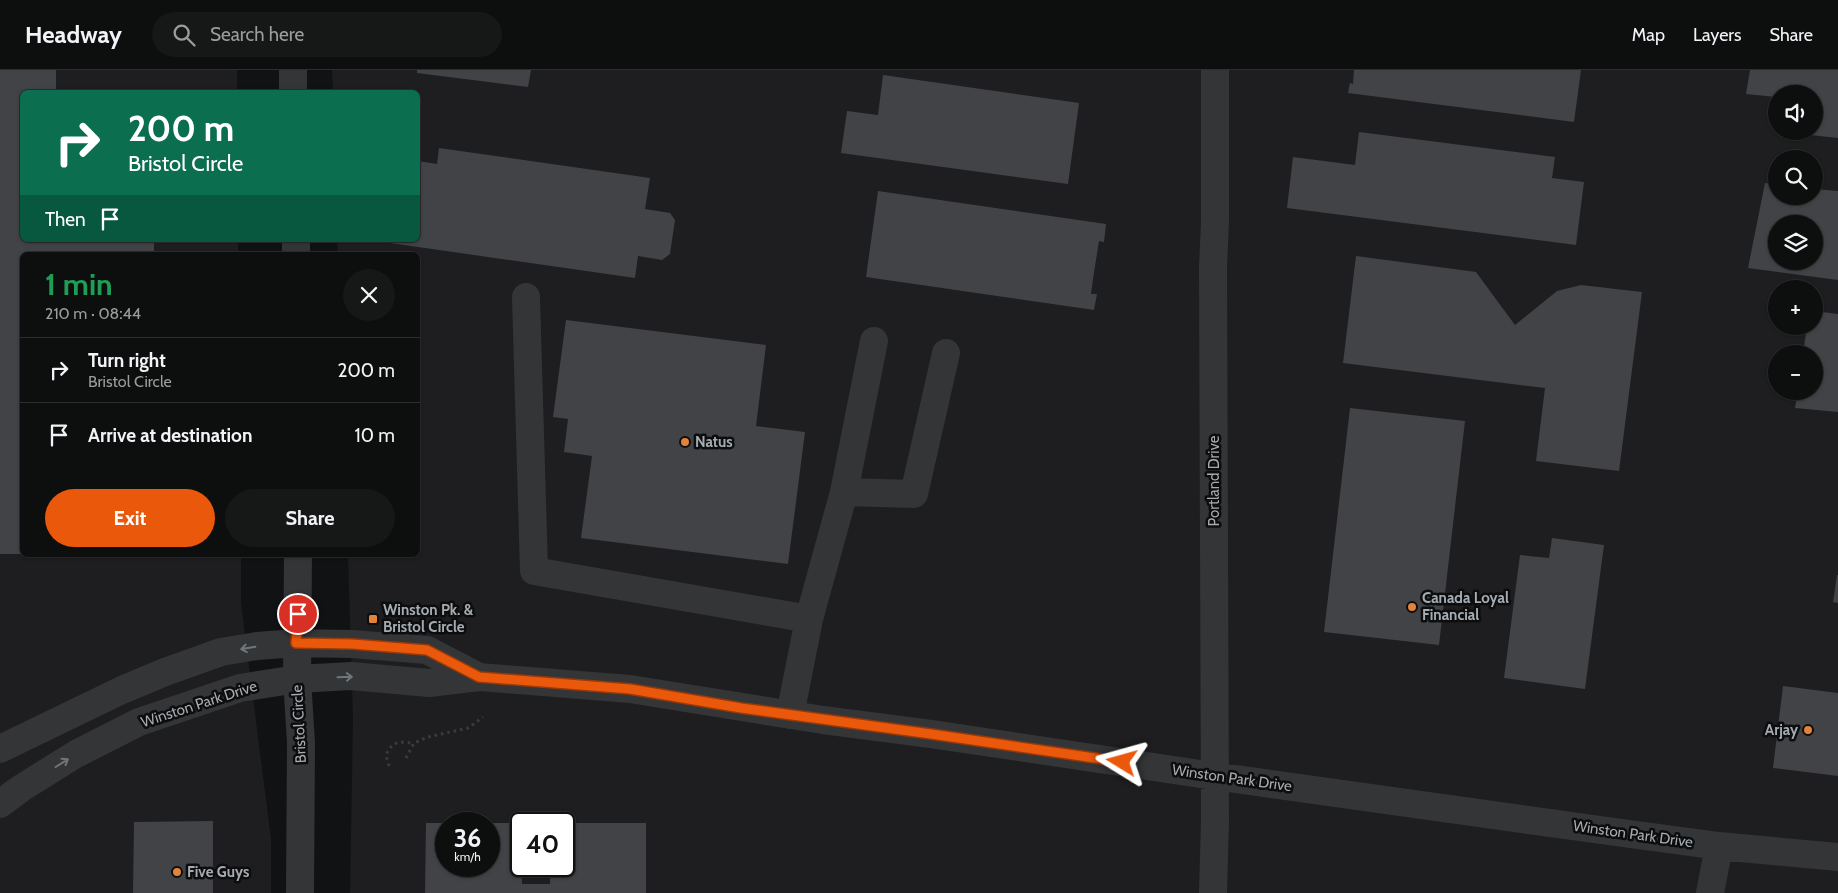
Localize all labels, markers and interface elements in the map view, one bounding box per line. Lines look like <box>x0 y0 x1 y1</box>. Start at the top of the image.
search box <box>152 12 502 57</box>
text: Headway <box>25 20 122 49</box>
icon: search <box>170 21 198 49</box>
text: Search here <box>210 23 304 46</box>
text: Map <box>1632 24 1665 46</box>
text: Layers <box>1693 24 1742 46</box>
text: Share <box>1770 24 1813 46</box>
map controls <box>1768 85 1823 400</box>
button: sound <box>1768 85 1823 140</box>
text: 200 m <box>128 107 234 150</box>
icon: right <box>45 110 110 175</box>
text: Bristol Circle <box>128 150 243 177</box>
button: search <box>1768 150 1823 205</box>
icon: arrive <box>96 205 124 233</box>
text: Then <box>45 208 86 231</box>
button: layers <box>1768 215 1823 270</box>
text: 1 min <box>45 266 113 303</box>
button: close <box>343 269 395 321</box>
button: + <box>1768 280 1823 335</box>
text: 210 m · 08:44 <box>45 304 141 323</box>
button: − <box>1768 345 1823 400</box>
text: Turn right <box>88 349 166 372</box>
icon: right <box>45 356 73 384</box>
text: 200 m <box>338 359 395 382</box>
text: Bristol Circle <box>88 372 172 391</box>
icon: arrive <box>45 421 73 449</box>
text: Arrive at destination <box>88 424 252 447</box>
text: 10 m <box>355 424 395 447</box>
place label: Natus <box>695 433 733 451</box>
street label: Portland Drive <box>1205 435 1223 526</box>
marker: Natus <box>679 436 691 448</box>
button: Exit <box>45 489 215 547</box>
button: Share <box>225 489 395 547</box>
place label: Canada Loyal Financial <box>1422 589 1509 624</box>
pin <box>277 593 319 635</box>
icon: arrive <box>284 600 312 628</box>
place label: Winston Pk. & Bristol Circle <box>383 601 474 636</box>
marker: Canada Loyal Financial <box>1406 601 1418 613</box>
marker: Winston Pk. & Bristol Circle <box>367 613 379 625</box>
one-way arrow <box>240 643 256 653</box>
one-way arrow <box>337 672 353 682</box>
street label: Winston Park Drive <box>139 677 260 731</box>
street label: Bristol Circle <box>288 684 310 764</box>
place label: Arjay <box>1765 721 1799 739</box>
marker: Arjay <box>1802 724 1814 736</box>
position arrow <box>1095 735 1147 787</box>
one-way arrow <box>54 757 68 767</box>
street label: Winston Park Drive <box>1171 761 1293 795</box>
speed limit sign: 40 <box>510 812 575 877</box>
street label: Winston Park Drive <box>1572 817 1694 851</box>
text: 36 <box>454 823 481 853</box>
text: km/h <box>454 849 481 864</box>
place label: Five Guys <box>187 863 249 881</box>
marker: Five Guys <box>171 866 183 878</box>

